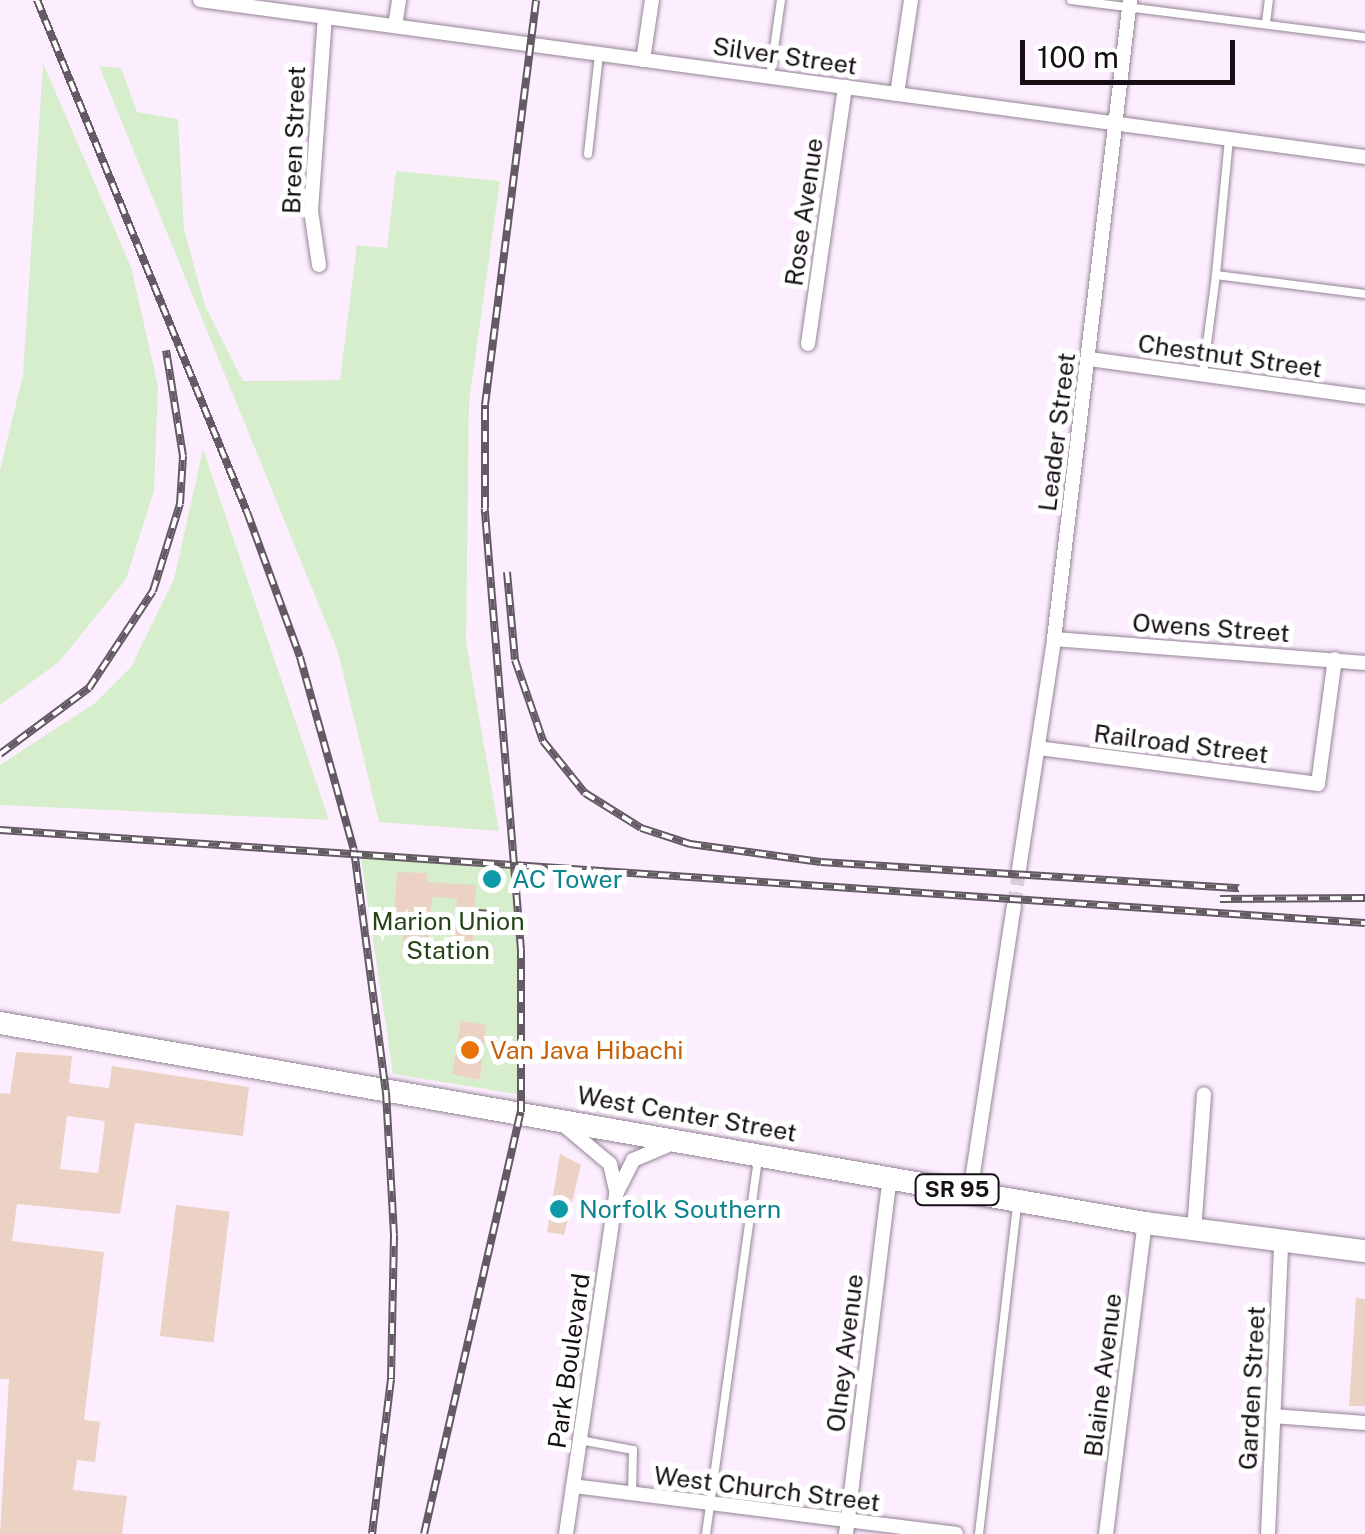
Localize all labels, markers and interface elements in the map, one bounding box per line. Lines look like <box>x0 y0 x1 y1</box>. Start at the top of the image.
scale bar <box>1025 20 1240 82</box>
street label: Silver Street <box>711 31 859 81</box>
text: 100 m <box>1037 39 1119 75</box>
street label: Breen Street <box>276 65 312 215</box>
street label: Rose Avenue <box>779 136 829 288</box>
street label: Chestnut Street <box>1136 328 1324 384</box>
street label: Leader Street <box>1032 351 1082 513</box>
street label: Owens Street <box>1131 608 1291 648</box>
street label: Railroad Street <box>1092 718 1270 770</box>
place label: AC Tower <box>512 864 622 894</box>
marker: AC Tower <box>481 868 503 890</box>
park label: Marion Union Station <box>371 907 525 966</box>
place label: Van Java Hibachi <box>490 1035 683 1065</box>
marker: Van Java Hibachi <box>459 1039 481 1061</box>
street label: West Center Street <box>575 1080 799 1148</box>
road number: SR 95 <box>914 1173 1000 1207</box>
place label: Norfolk Southern <box>579 1194 781 1224</box>
marker: Norfolk Southern <box>548 1198 570 1220</box>
street label: Park Boulevard <box>542 1272 596 1450</box>
street label: Olney Avenue <box>820 1272 870 1434</box>
street label: Blaine Avenue <box>1078 1291 1128 1459</box>
street label: Garden Street <box>1233 1305 1271 1471</box>
street label: West Church Street <box>652 1460 882 1518</box>

